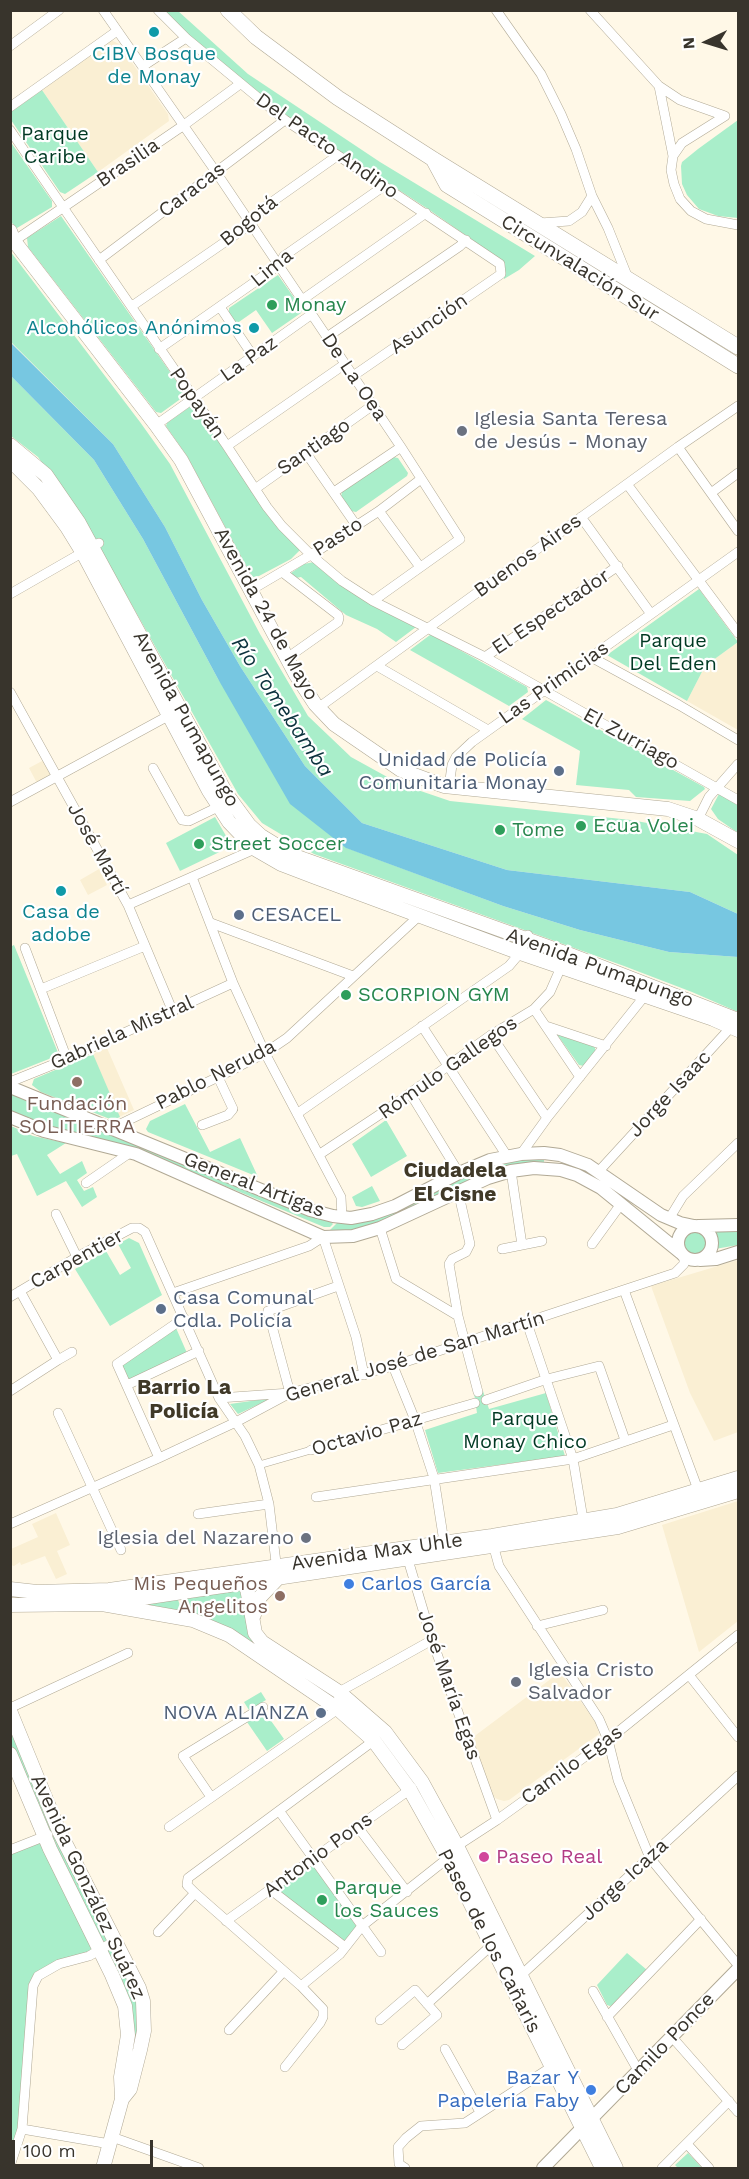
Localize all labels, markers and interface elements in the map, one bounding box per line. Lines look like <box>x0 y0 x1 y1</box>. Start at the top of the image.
north arrow <box>677 12 737 72</box>
marker: CIBV Bosque de Monay <box>147 25 161 39</box>
text: N <box>679 37 698 50</box>
place label: CIBV Bosque de Monay <box>92 42 216 89</box>
street label: Del Pacto Andino <box>251 88 403 204</box>
park label: Parque Caribe <box>21 122 89 169</box>
street label: Brasilia <box>92 133 164 193</box>
street label: Caracas <box>154 157 230 223</box>
street label: Bogotá <box>215 191 283 251</box>
street label: Circunvalación Sur <box>496 210 664 326</box>
street label: Lima <box>246 244 298 292</box>
street label: Asunción <box>386 289 472 359</box>
place label: Monay <box>284 293 346 317</box>
marker: Monay <box>265 298 279 312</box>
place label: Alcohólicos Anónimos <box>26 316 242 340</box>
marker: Alcohólicos Anónimos <box>247 321 261 335</box>
street label: De La Oea <box>316 329 392 425</box>
street label: La Paz <box>216 331 282 387</box>
street label: Popayán <box>164 363 230 443</box>
place label: Iglesia Santa Teresa de Jesús - Monay <box>474 407 667 454</box>
street label: Santiago <box>273 413 355 481</box>
marker: Iglesia Santa Teresa de Jesús - Monay <box>455 424 469 438</box>
street label: Buenos Aires <box>470 509 586 603</box>
street label: Pasto <box>309 512 367 562</box>
street label: Avenida 24 de Mayo <box>209 523 323 705</box>
street label: El Espectador <box>488 564 614 660</box>
street label: Avenida Pumapungo <box>128 627 244 811</box>
park label: Parque Del Eden <box>629 629 717 676</box>
water label: Río Tomebamba <box>226 632 338 782</box>
street label: Las Primicias <box>494 636 614 730</box>
street label: El Zurriago <box>579 703 683 775</box>
place label: Unidad de Policía Comunitaria Monay <box>359 748 547 795</box>
marker: Unidad de Policía Comunitaria Monay <box>552 764 566 778</box>
street label: José Martí <box>62 799 132 899</box>
place label: Ecua Volei <box>593 814 694 838</box>
place label: Tome <box>512 818 564 842</box>
marker: Ecua Volei <box>574 819 588 833</box>
marker: Tome <box>493 823 507 837</box>
place label: Street Soccer <box>211 832 345 856</box>
marker: Street Soccer <box>192 837 206 851</box>
marker: Casa de adobe <box>54 884 68 898</box>
place label: Casa de adobe <box>22 900 100 947</box>
place label: CESACEL <box>251 903 341 927</box>
marker: CESACEL <box>232 908 246 922</box>
street label: Avenida Pumapungo <box>503 923 697 1013</box>
place label: SCORPION GYM <box>358 983 510 1007</box>
marker: SCORPION GYM <box>339 988 353 1002</box>
street label: Gabriela Mistral <box>47 991 197 1075</box>
street label: Rómulo Gallegos <box>374 1011 522 1125</box>
street label: Pablo Neruda <box>152 1034 280 1116</box>
street label: Jorge Isaac <box>624 1046 716 1142</box>
marker: Fundación SOLITIERRA <box>70 1075 84 1089</box>
place label: Fundación SOLITIERRA <box>19 1092 135 1139</box>
street label: General Artigas <box>180 1147 328 1223</box>
district label: Ciudadela El Cisne <box>403 1158 507 1208</box>
street label: Carpentier <box>26 1224 128 1294</box>
place label: Casa Comunal Cdla. Policía <box>173 1286 314 1333</box>
marker: Casa Comunal Cdla. Policía <box>154 1302 168 1316</box>
street label: General José de San Martín <box>282 1306 548 1408</box>
district label: Barrio La Policía <box>137 1375 231 1425</box>
street label: Octavio Paz <box>309 1407 425 1461</box>
park label: Parque Monay Chico <box>463 1407 587 1454</box>
place label: Iglesia del Nazareno <box>97 1526 294 1550</box>
street label: Avenida Max Uhle <box>290 1528 464 1576</box>
marker: Iglesia del Nazareno <box>299 1531 313 1545</box>
place label: Mis Pequeños Angelitos <box>133 1572 268 1619</box>
place label: Carlos García <box>361 1572 491 1596</box>
marker: Carlos García <box>342 1577 356 1591</box>
marker: Mis Pequeños Angelitos <box>273 1589 287 1603</box>
street label: José María Egas <box>412 1607 486 1763</box>
place label: Iglesia Cristo Salvador <box>528 1658 654 1705</box>
marker: Iglesia Cristo Salvador <box>509 1675 523 1689</box>
place label: NOVA ALIANZA <box>163 1701 309 1725</box>
marker: NOVA ALIANZA <box>314 1706 328 1720</box>
street label: Camilo Egas <box>517 1720 627 1810</box>
street label: Avenida González Suárez <box>25 1771 151 2003</box>
street label: Antonio Pons <box>259 1807 377 1903</box>
street label: Jorge Icaza <box>577 1834 673 1926</box>
street label: Paseo de los Cañaris <box>432 1845 546 2037</box>
place label: Paseo Real <box>496 1845 602 1869</box>
marker: Paseo Real <box>477 1850 491 1864</box>
place label: Parque los Sauces <box>334 1876 439 1923</box>
marker: Parque los Sauces <box>315 1893 329 1907</box>
street label: Camilo Ponce <box>610 1988 720 2100</box>
place label: Bazar Y Papeleria Faby <box>437 2066 579 2113</box>
marker: Bazar Y Papeleria Faby <box>584 2083 598 2097</box>
scale bar <box>15 2128 156 2166</box>
text: 100 m <box>23 2140 76 2161</box>

